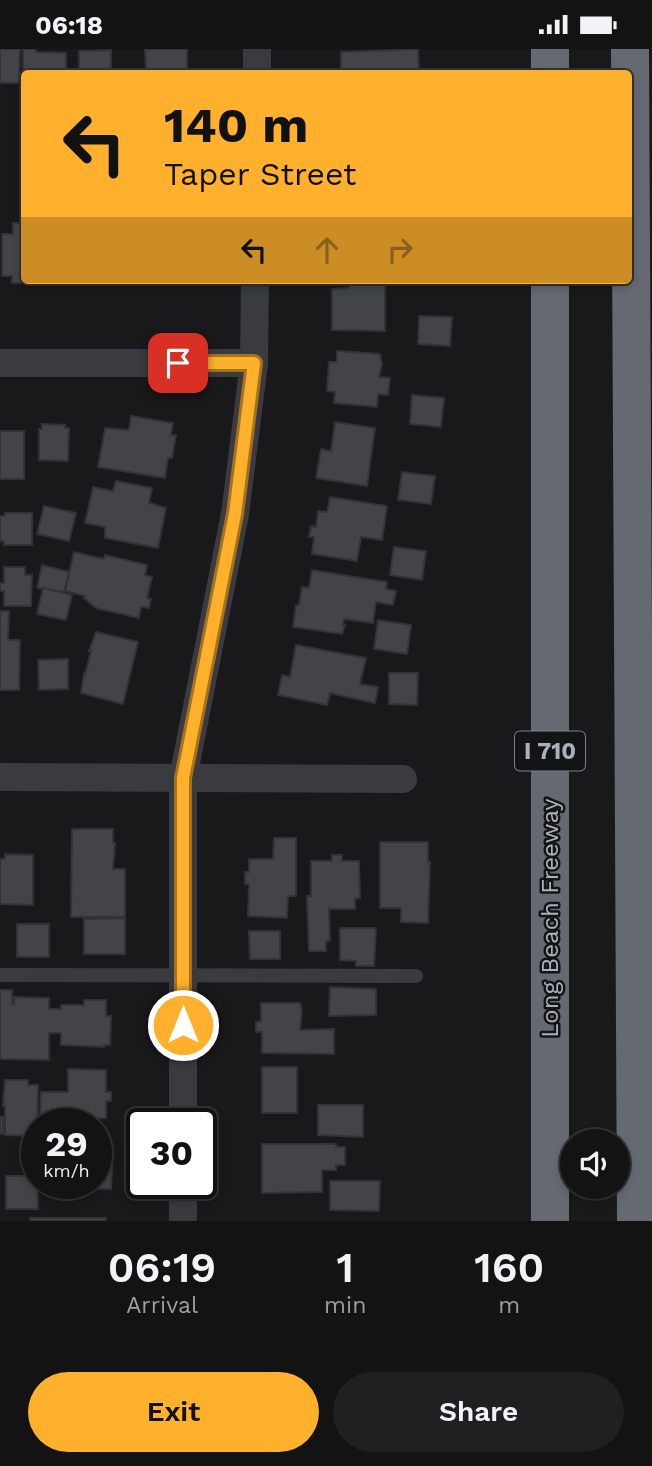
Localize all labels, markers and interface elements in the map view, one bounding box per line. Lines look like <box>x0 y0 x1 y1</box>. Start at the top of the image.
text: 06:18 <box>35 10 103 40</box>
text: 140 m <box>164 96 308 154</box>
icon: left <box>49 98 140 189</box>
text: Taper Street <box>164 155 356 193</box>
icon: left <box>235 231 273 269</box>
icon: ahead <box>308 231 346 269</box>
icon: right <box>381 231 419 269</box>
pin <box>148 333 208 393</box>
icon: arrive <box>159 344 197 382</box>
road number: I 710 <box>515 731 585 771</box>
street label: Long Beach Freeway <box>536 798 564 1038</box>
position arrow <box>146 988 220 1062</box>
speed limit sign: 30 <box>126 1108 217 1199</box>
text: 29 <box>45 1123 88 1165</box>
map controls <box>560 1129 630 1199</box>
button: sound <box>560 1129 630 1199</box>
text: km/h <box>43 1160 90 1181</box>
text: 06:19 <box>108 1243 216 1292</box>
text: 1 <box>337 1243 354 1292</box>
text: 160 <box>474 1243 544 1292</box>
text: Arrival <box>126 1292 198 1319</box>
text: min <box>324 1292 366 1319</box>
text: m <box>498 1292 520 1319</box>
button: Exit <box>28 1372 319 1452</box>
button: Share <box>333 1372 624 1452</box>

